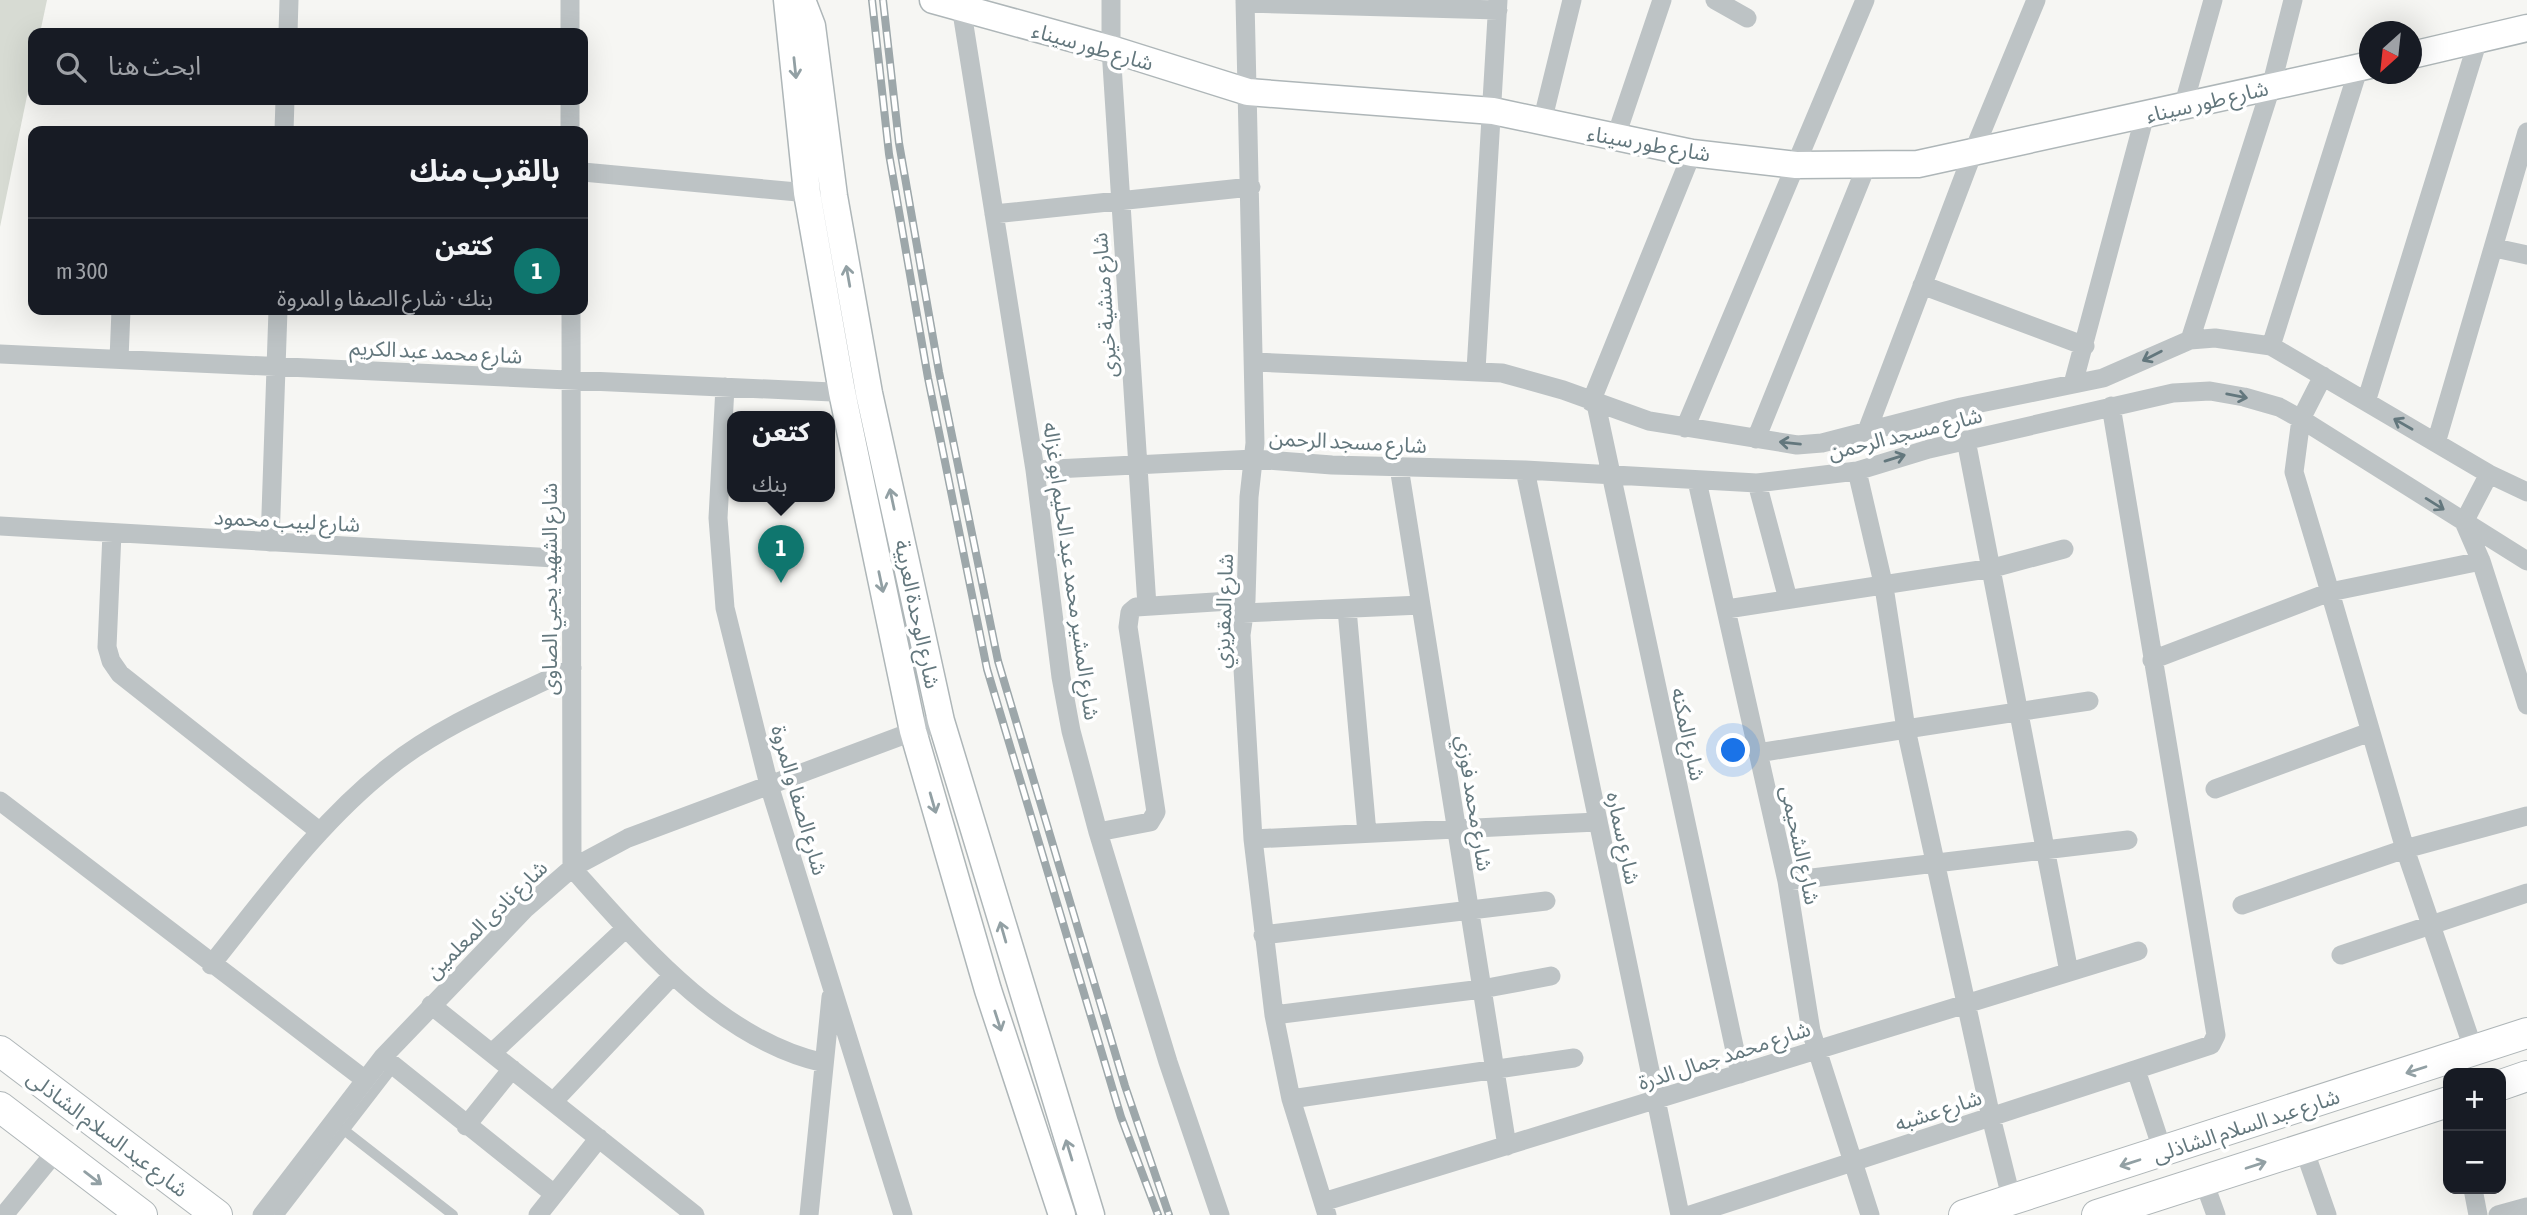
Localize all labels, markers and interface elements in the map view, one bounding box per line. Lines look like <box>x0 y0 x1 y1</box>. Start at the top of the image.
street label: شارع طور سيناء <box>1029 17 1156 79</box>
north arrow <box>2359 21 2422 84</box>
search box <box>28 28 588 105</box>
icon: search <box>52 48 90 86</box>
text: ابحث هنا <box>108 51 201 81</box>
one-way arrow <box>788 56 801 79</box>
street label: شارع طور سيناء <box>2144 75 2271 131</box>
street label: شارع طور سيناء <box>1585 120 1713 170</box>
text: بالقرب منك <box>410 153 560 187</box>
text: كتعن <box>435 231 493 261</box>
street label: شارع منشية خيرى <box>1087 231 1125 378</box>
text: 300 m <box>56 258 108 284</box>
text: 1 <box>532 258 542 284</box>
one-way arrow <box>841 265 854 288</box>
text: بنك · شارع الصفا و المروة <box>277 285 493 311</box>
street label: شارع محمد عبد الكريم <box>349 334 523 372</box>
one-way arrow <box>2142 349 2163 363</box>
one-way arrow <box>2225 390 2248 403</box>
street label: شارع مسجد الرحمن <box>1825 402 1985 468</box>
popup <box>727 411 835 502</box>
text: كتعن <box>752 417 810 447</box>
one-way arrow <box>2394 417 2414 431</box>
street label: شارع المشير محمد عبد الحليم ابو غزاله <box>1035 420 1105 722</box>
street label: شارع مسجد الرحمن <box>1268 425 1427 461</box>
one-way arrow <box>1779 436 1802 449</box>
one-way arrow <box>1884 451 1906 464</box>
text: بنك <box>752 471 787 497</box>
street label: شارع الشهيد يحيي الصاوى <box>537 483 566 695</box>
one-way arrow <box>885 488 899 511</box>
one-way arrow <box>2425 497 2445 511</box>
street label: شارع لبيب محمود <box>213 504 361 540</box>
pin: 1 <box>758 525 804 583</box>
street label: شارع الوحدة العربية <box>887 537 946 692</box>
street label: شارع المقريزي <box>1209 553 1242 669</box>
one-way arrow <box>875 570 889 593</box>
street label: شارع المكنه <box>1664 685 1711 784</box>
street label: شارع الصفا و المروة <box>763 722 833 879</box>
street label: شارع محمد فوزي <box>1448 733 1498 873</box>
your location <box>1716 733 1750 767</box>
street label: شارع الشحيمى <box>1773 783 1825 907</box>
street label: شارع سماره <box>1599 790 1645 887</box>
one-way arrow <box>928 792 941 814</box>
street label: شارع نادى المعلمين <box>420 855 555 986</box>
one-way arrow <box>996 922 1009 944</box>
one-way arrow <box>992 1010 1005 1032</box>
street label: شارع محمد جمال الدرة <box>1635 1016 1814 1098</box>
street label: شارع عبد السلام الشاذلى <box>20 1065 193 1205</box>
one-way arrow <box>2405 1065 2427 1077</box>
map controls <box>2443 1068 2506 1194</box>
button: + <box>2443 1068 2506 1131</box>
street label: شارع عبد السلام الشاذلى <box>2150 1083 2344 1171</box>
street label: شارع عشبه <box>1892 1085 1986 1139</box>
button: − <box>2443 1131 2506 1194</box>
one-way arrow <box>1062 1139 1075 1161</box>
one-way arrow <box>2119 1158 2141 1170</box>
one-way arrow <box>2244 1158 2266 1170</box>
one-way arrow <box>83 1170 102 1185</box>

